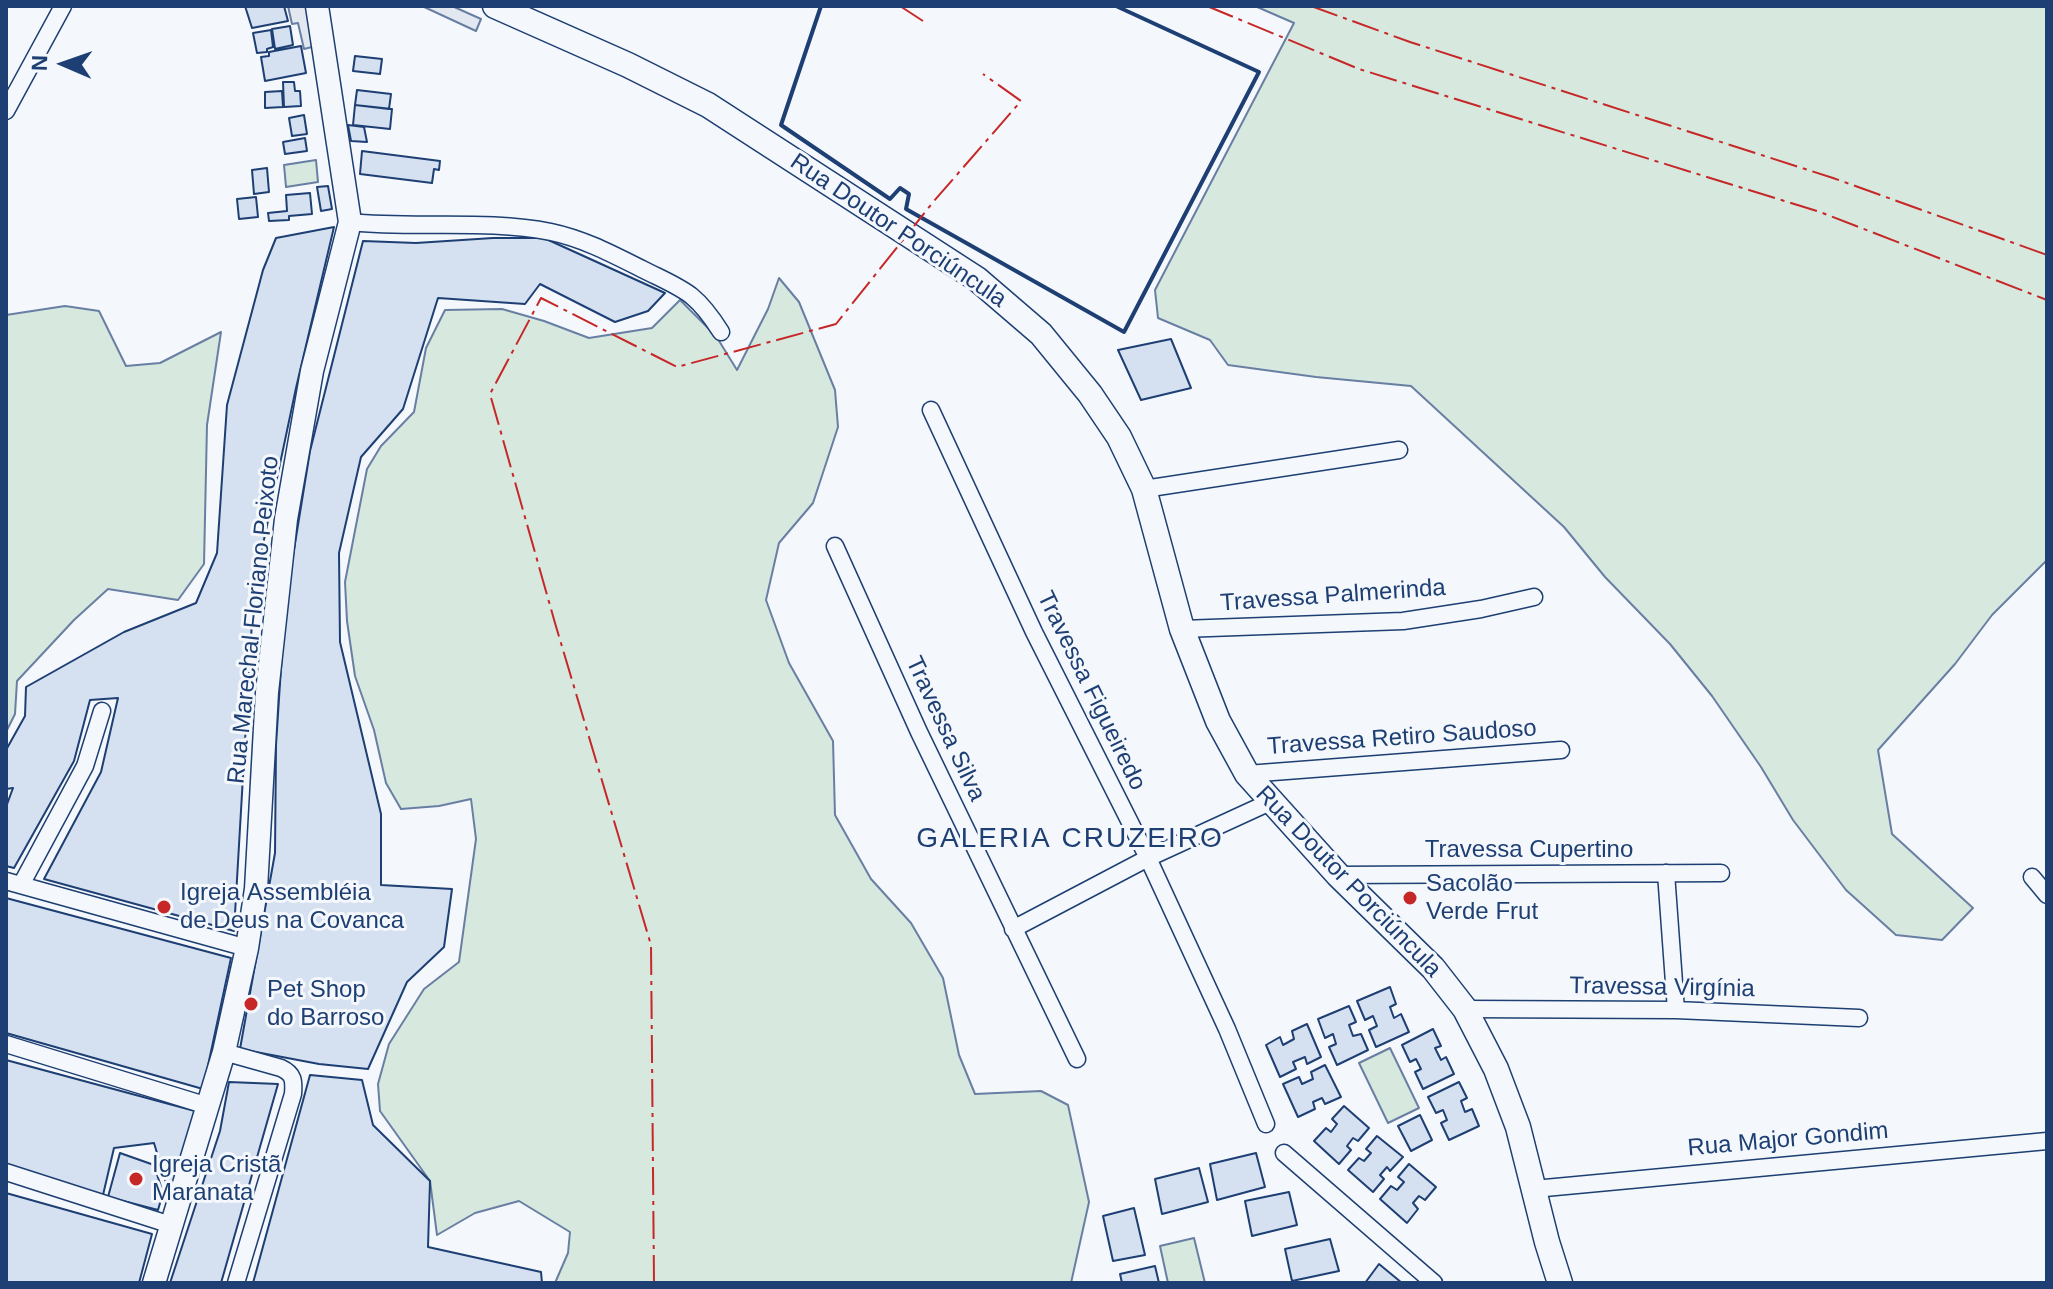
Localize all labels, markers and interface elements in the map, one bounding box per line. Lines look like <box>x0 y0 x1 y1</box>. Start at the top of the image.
north arrow <box>24 24 104 104</box>
text: N <box>27 55 52 72</box>
street label: Rua Doutor Porciúncula <box>784 148 1012 314</box>
street label: Rua Marechal Floriano Peixoto <box>222 455 286 785</box>
street label: Travessa Palmerinda <box>1219 574 1447 618</box>
street label: Travessa Figueiredo <box>1030 587 1152 795</box>
street label: Travessa Silva <box>899 652 991 806</box>
street label: Travessa Retiro Saudoso <box>1266 714 1538 762</box>
street label: Rua Doutor Porciúncula <box>1249 780 1447 984</box>
district label: GALERIA CRUZEIRO <box>916 822 1224 856</box>
street label: Travessa Cupertino <box>1425 836 1633 864</box>
place label: Sacolão Verde Frut <box>1426 870 1538 926</box>
place label: Igreja Assembléia de Deus na Covanca <box>180 879 404 935</box>
marker: Sacolão Verde Frut <box>1401 889 1419 907</box>
marker: Igreja Assembléia de Deus na Covanca <box>155 898 173 916</box>
street label: Travessa Virgínia <box>1569 972 1755 1004</box>
place label: Pet Shop do Barroso <box>267 976 384 1032</box>
marker: Pet Shop do Barroso <box>242 995 260 1013</box>
street label: Rua Major Gondim <box>1686 1117 1890 1163</box>
place label: Igreja Cristã Maranata <box>152 1151 281 1207</box>
marker: Igreja Cristã Maranata <box>127 1170 145 1188</box>

